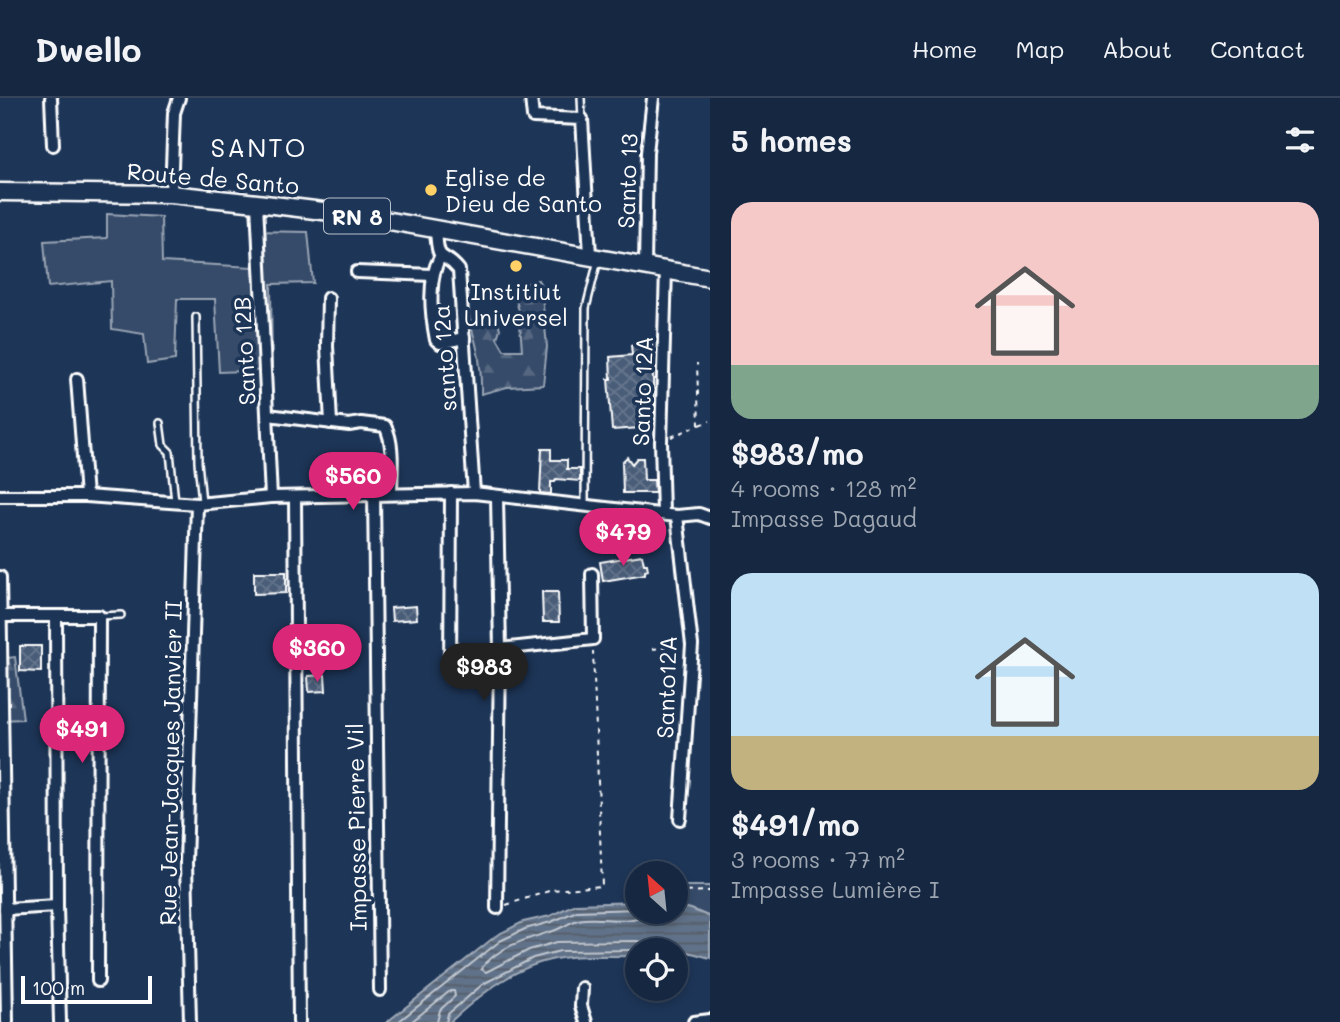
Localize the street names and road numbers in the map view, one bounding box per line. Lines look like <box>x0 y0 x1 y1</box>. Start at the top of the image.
street label: Santo 13 <box>610 133 644 229</box>
street label: Route de Santo <box>126 156 300 200</box>
road number: RN 8 <box>324 198 390 234</box>
street label: Santo 12B <box>226 296 262 406</box>
street label: santo 12a <box>425 304 463 412</box>
street label: Santo 12A <box>625 335 659 447</box>
street label: Rue Jean-Jacques Janvier II <box>152 600 188 926</box>
street label: Santo12A <box>649 635 683 739</box>
street label: Impasse Pierre Vil <box>339 723 373 931</box>

